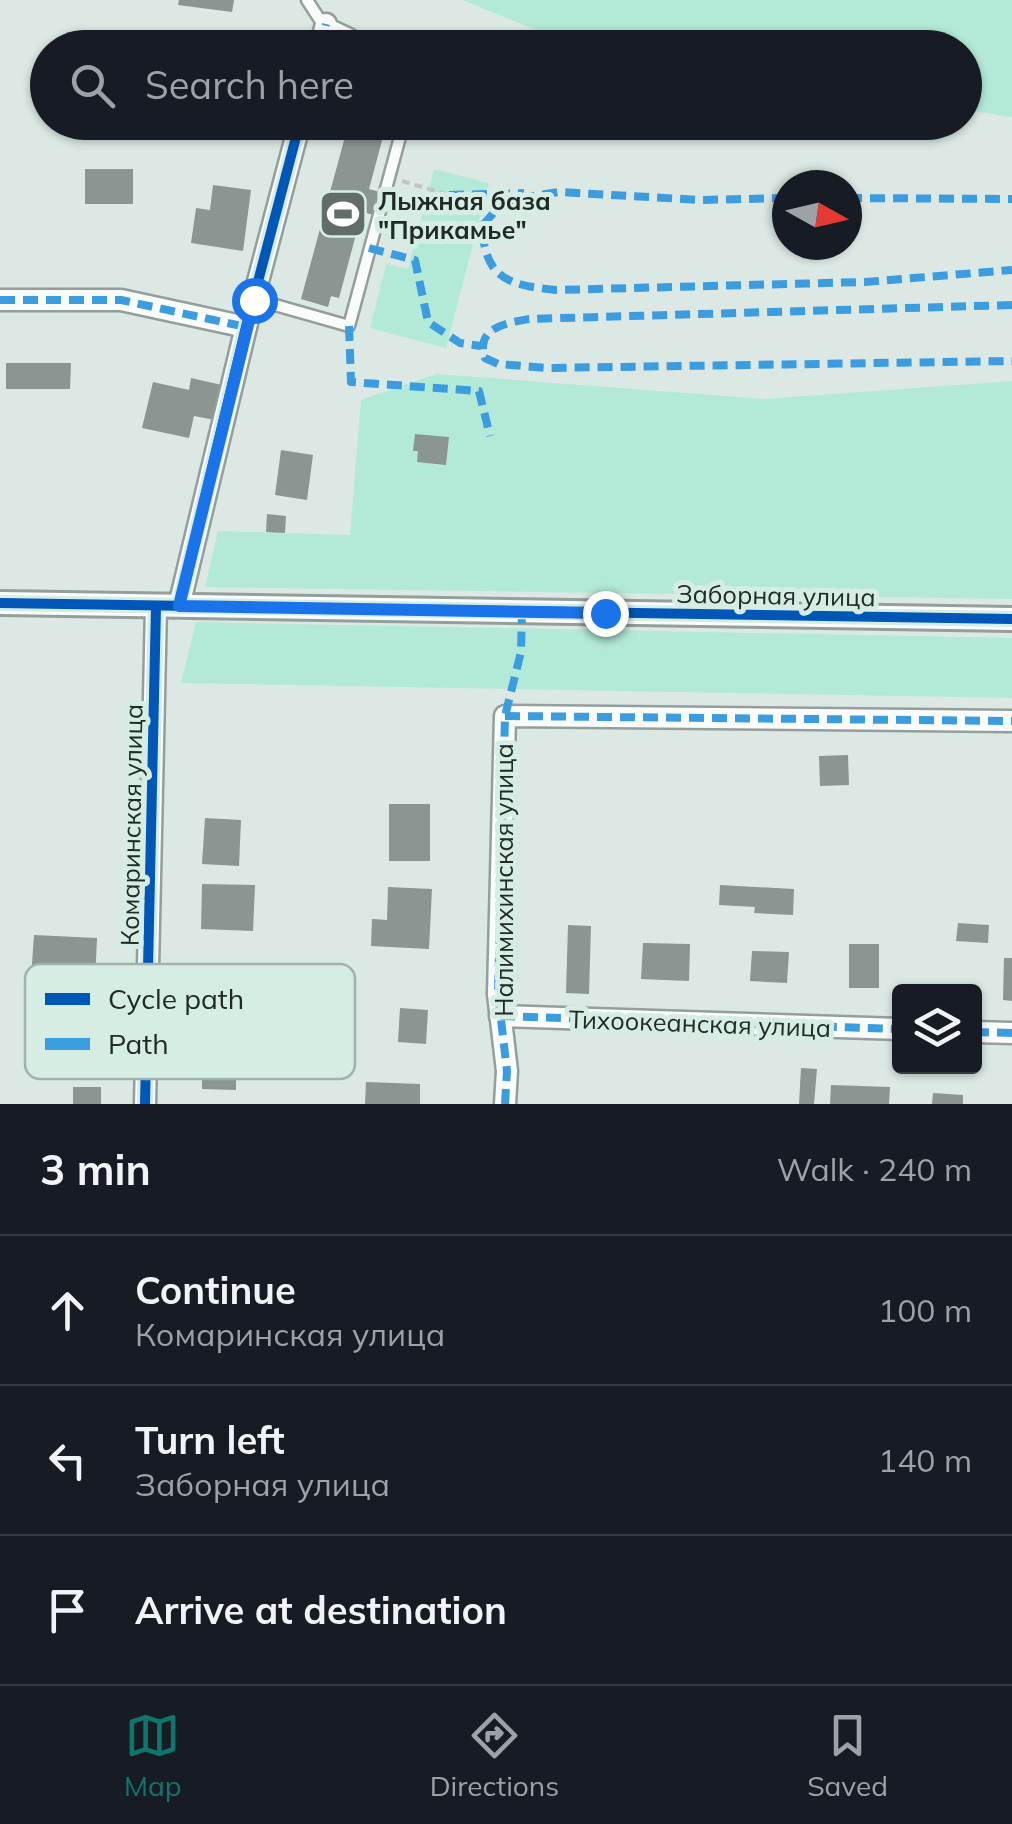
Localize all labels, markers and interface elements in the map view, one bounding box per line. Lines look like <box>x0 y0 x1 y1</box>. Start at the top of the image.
search box <box>30 30 982 140</box>
icon: search <box>65 58 120 113</box>
text: Search here <box>145 61 354 109</box>
north arrow <box>772 170 862 260</box>
place label: Лыжная база "Прикамье" <box>378 185 551 245</box>
sports icon: Лыжная база "Прикамье" <box>317 188 369 240</box>
route start <box>232 278 278 324</box>
street label: Заборная улица <box>676 578 876 612</box>
route end <box>583 591 629 637</box>
street label: Комаринская улица <box>113 704 149 946</box>
street label: Налимихинская улица <box>488 743 519 1017</box>
legend <box>25 964 355 1079</box>
text: Cycle path <box>108 981 244 1016</box>
map controls <box>892 984 982 1074</box>
button: layers <box>892 984 982 1074</box>
street label: Тихоокеанская улица <box>568 1003 832 1043</box>
text: Path <box>108 1026 169 1061</box>
text: 3 min <box>40 1143 151 1196</box>
text: Walk · 240 m <box>777 1149 972 1189</box>
text: Continue <box>135 1266 296 1314</box>
icon: ahead <box>40 1283 95 1338</box>
text: 100 m <box>878 1290 972 1330</box>
text: Комаринская улица <box>135 1314 445 1354</box>
text: Turn left <box>135 1416 285 1464</box>
icon: left <box>40 1433 95 1488</box>
text: 140 m <box>878 1440 972 1480</box>
text: Заборная улица <box>135 1464 390 1504</box>
icon: arrive <box>40 1583 95 1638</box>
text: Arrive at destination <box>135 1586 507 1634</box>
tab: Map <box>124 1708 182 1803</box>
tab: Directions <box>430 1708 559 1803</box>
tab: Saved <box>807 1708 888 1803</box>

